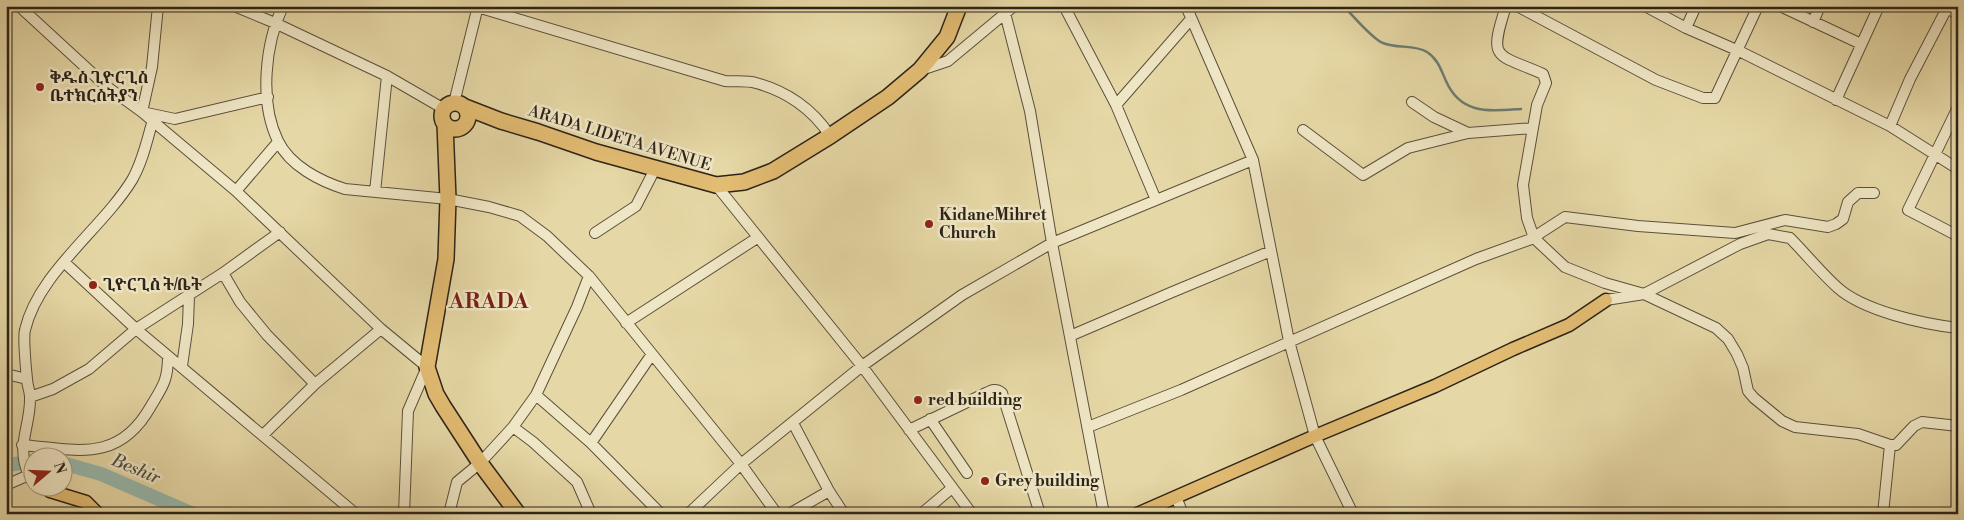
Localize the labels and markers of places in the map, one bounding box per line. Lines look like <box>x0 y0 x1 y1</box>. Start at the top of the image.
place label: ቅዱስ ጊዮርጊስ ቤተክርስትያን <box>50 68 149 106</box>
marker: ቅዱስ ጊዮርጊስ ቤተክርስትያን <box>34 81 46 93</box>
place label: KidaneMihret Church <box>939 205 1047 243</box>
marker: KidaneMihret Church <box>923 218 935 230</box>
place label: ጊዮርጊስ ት/ቤት <box>103 275 202 295</box>
marker: ጊዮርጊስ ት/ቤት <box>87 279 99 291</box>
place label: red building <box>928 390 1022 410</box>
marker: red building <box>912 394 924 406</box>
place label: Grey building <box>995 471 1100 491</box>
marker: Grey building <box>979 475 991 487</box>

